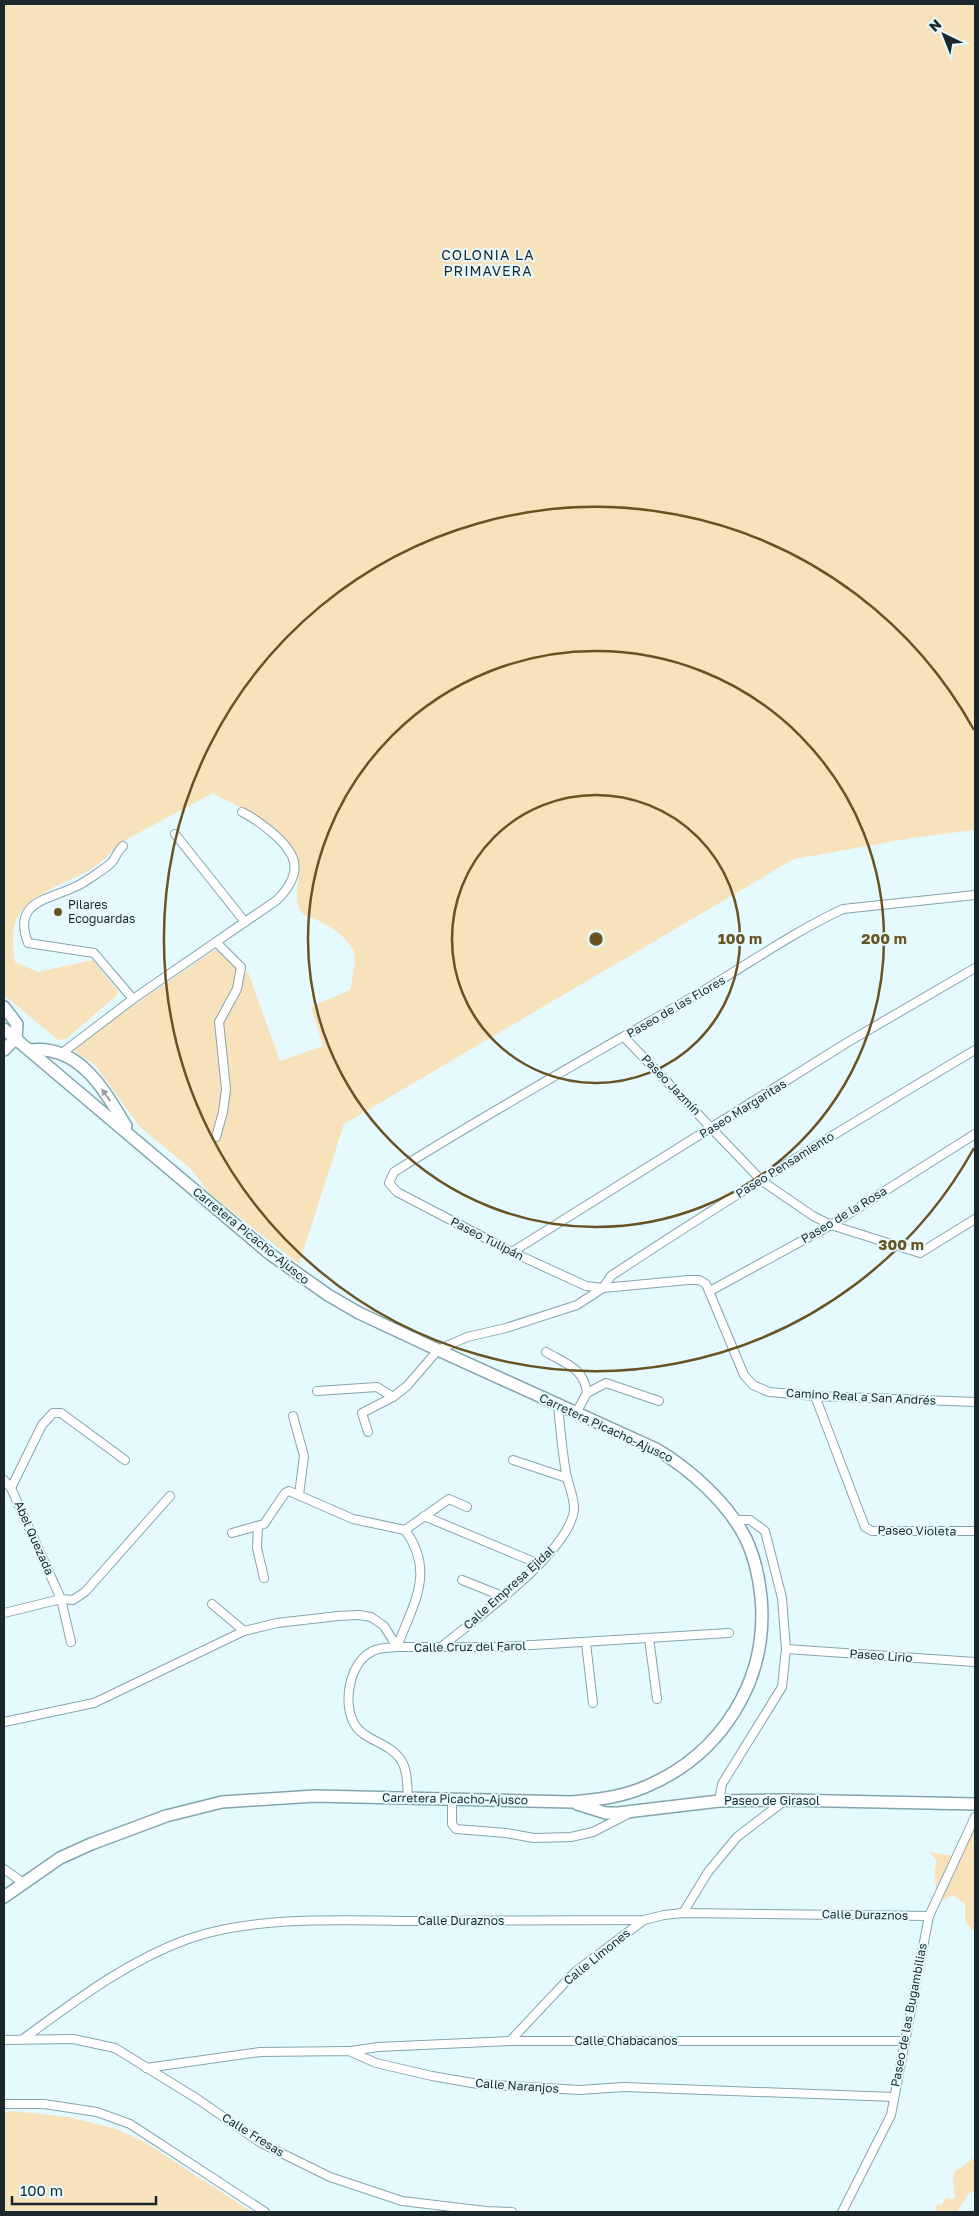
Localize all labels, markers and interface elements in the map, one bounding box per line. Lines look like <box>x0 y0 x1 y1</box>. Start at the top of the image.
north arrow <box>919 10 969 60</box>
text: N <box>925 15 944 35</box>
district label: COLONIA LA PRIMAVERA <box>441 246 535 279</box>
place label: Pilares Ecoguardas <box>68 897 135 926</box>
marker: Pilares Ecoguardas <box>52 906 64 918</box>
text: 100 m <box>718 929 762 947</box>
text: 200 m <box>861 929 907 947</box>
centre of rings <box>587 930 605 948</box>
street label: Paseo de las Flores <box>624 972 728 1041</box>
street label: Paseo Jazmín <box>639 1051 704 1118</box>
street label: Paseo Margaritas <box>696 1076 789 1141</box>
one-way arrow <box>100 1089 111 1102</box>
street label: Paseo Pensamiento <box>733 1128 837 1201</box>
street label: Paseo de la Rosa <box>798 1183 889 1246</box>
street label: Carretera Picacho-Ajusco <box>190 1184 313 1287</box>
street label: Paseo Tulipán <box>448 1214 526 1263</box>
text: 300 m <box>878 1235 924 1253</box>
street label: Camino Real a San Andrés <box>786 1385 936 1408</box>
street label: Carretera Picacho-Ajusco <box>537 1390 676 1465</box>
street label: Abel Quezada <box>11 1498 57 1577</box>
street label: Paseo Violeta <box>878 1522 957 1539</box>
street label: Calle Empresa Ejidal <box>460 1543 557 1632</box>
street label: Calle Cruz del Farol <box>414 1638 526 1655</box>
street label: Paseo Lirio <box>849 1646 913 1665</box>
street label: Carretera Picacho-Ajusco <box>382 1790 528 1807</box>
street label: Paseo de Girasol <box>724 1793 820 1808</box>
street label: Calle Duraznos <box>822 1906 908 1923</box>
street label: Calle Duraznos <box>418 1913 504 1928</box>
street label: Calle Limones <box>560 1925 633 1988</box>
street label: Paseo de las Bugambilias <box>887 1942 930 2088</box>
street label: Calle Chabacanos <box>574 2033 678 2048</box>
street label: Calle Naranjos <box>475 2075 559 2096</box>
street label: Calle Fresas <box>219 2110 287 2160</box>
scale bar <box>12 2174 156 2206</box>
text: 100 m <box>20 2181 63 2199</box>

